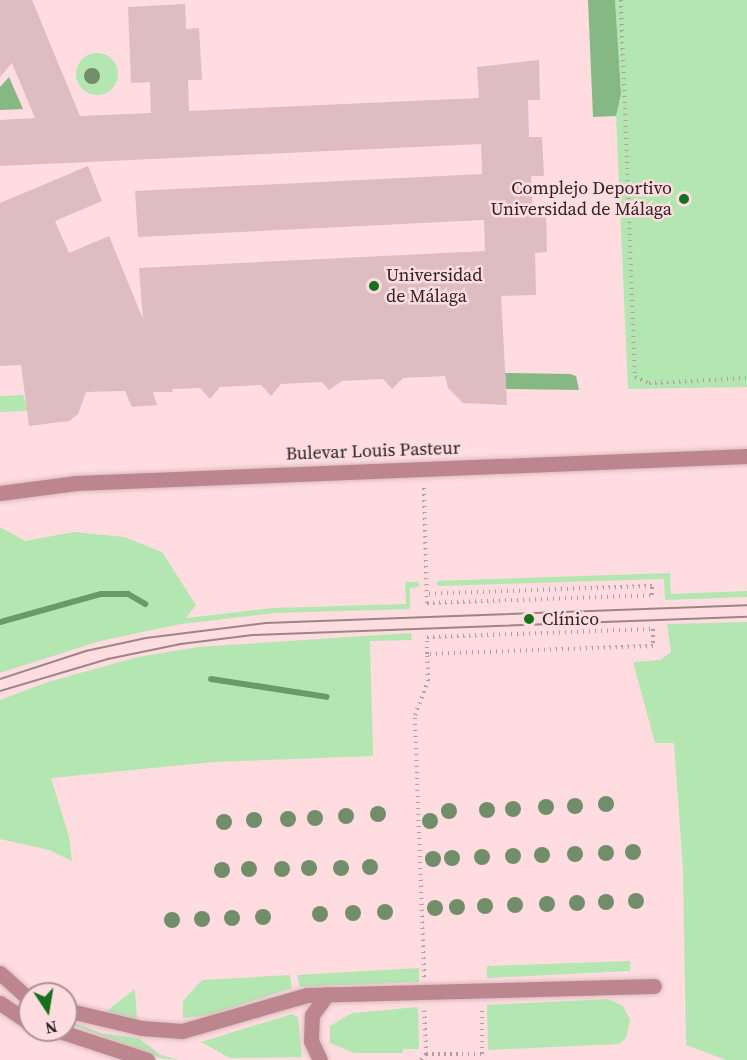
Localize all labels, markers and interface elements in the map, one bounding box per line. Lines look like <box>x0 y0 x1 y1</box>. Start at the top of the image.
place label: Complejo Deportivo Universidad de Málaga <box>490 178 672 220</box>
marker: Complejo Deportivo Universidad de Málaga <box>677 192 691 206</box>
place label: Universidad de Málaga <box>386 265 482 308</box>
marker: Universidad de Málaga <box>367 279 381 293</box>
street label: Bulevar Louis Pasteur <box>285 437 461 465</box>
place label: Clínico <box>542 608 599 630</box>
marker: Clínico <box>520 610 538 628</box>
north arrow <box>18 982 78 1042</box>
text: N <box>43 1016 59 1040</box>

